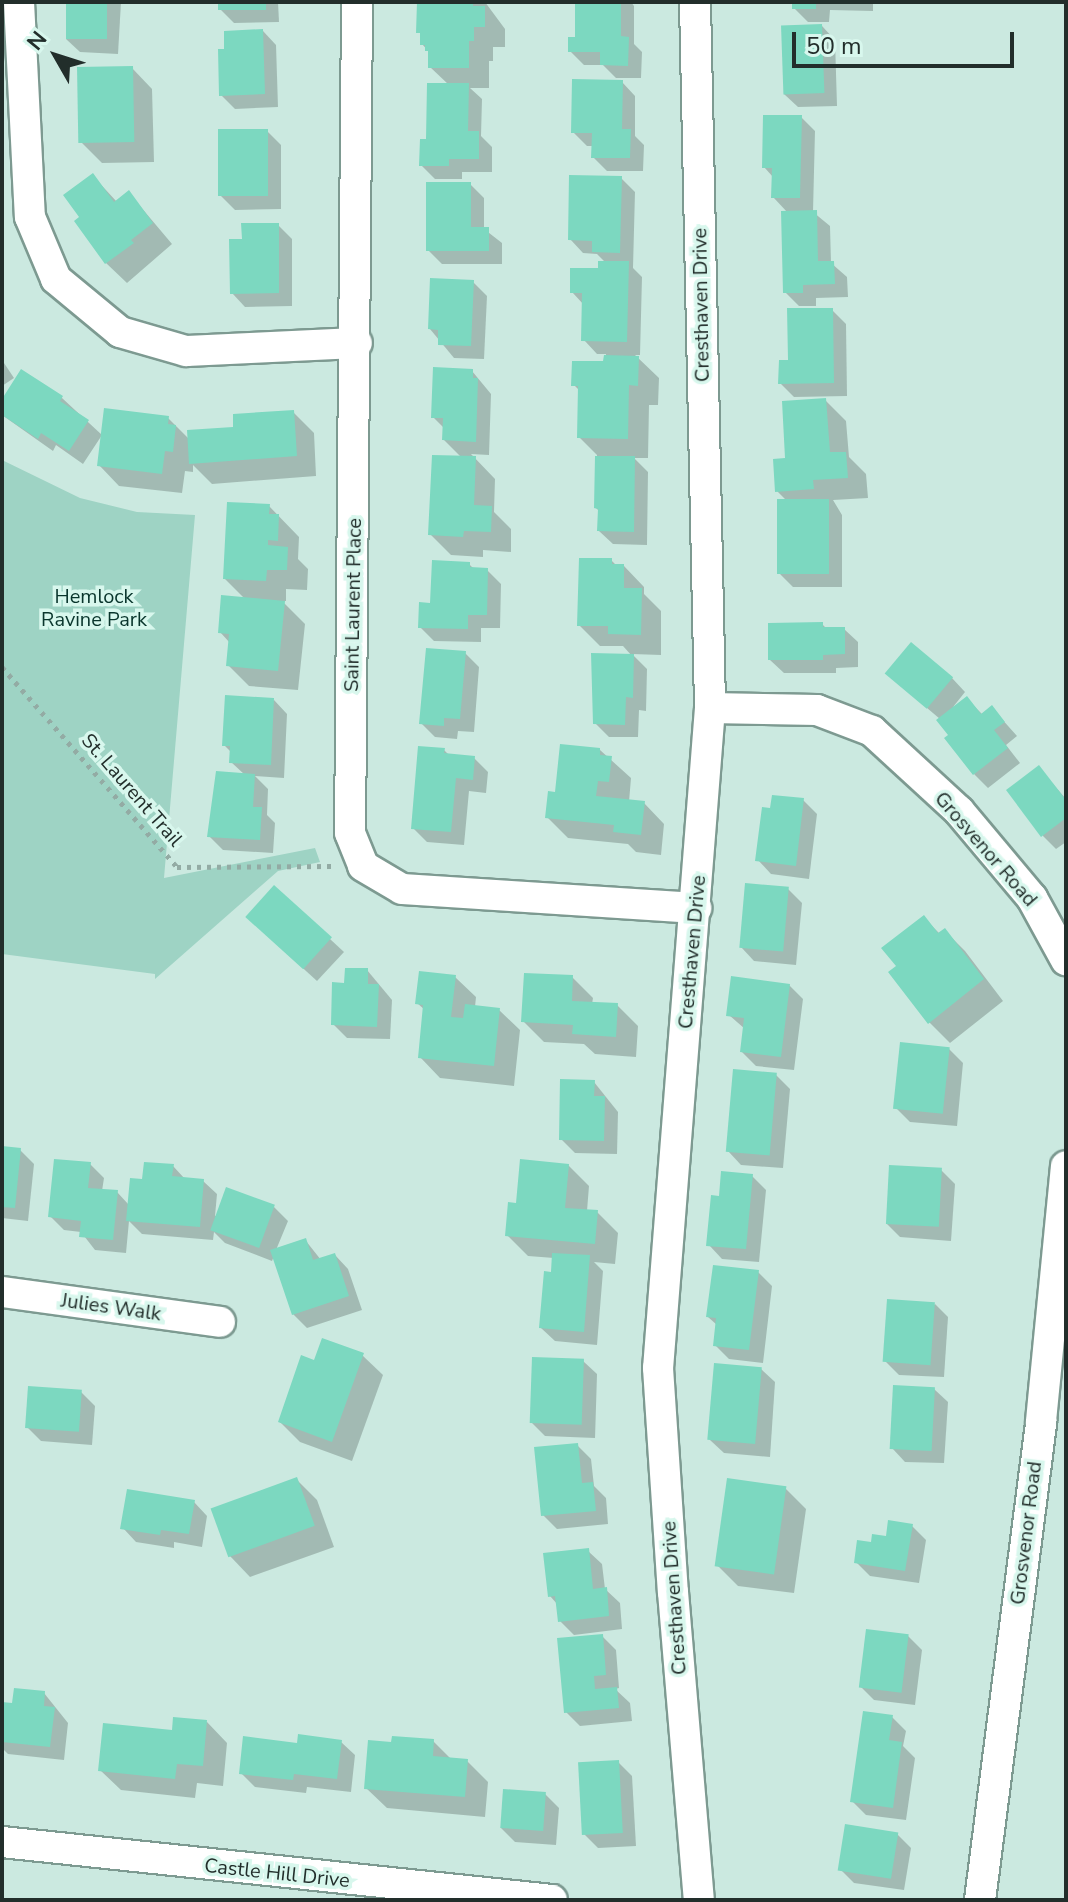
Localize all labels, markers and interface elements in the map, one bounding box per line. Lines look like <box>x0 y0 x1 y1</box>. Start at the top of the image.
north arrow <box>16 16 96 96</box>
scale bar <box>796 16 1018 66</box>
text: N <box>21 25 54 57</box>
text: 50 m <box>806 30 862 62</box>
street label: Cresthaven Drive <box>688 228 714 382</box>
street label: Saint Laurent Place <box>339 518 367 692</box>
park label: Hemlock Ravine Park <box>41 584 147 631</box>
street label: St. Laurent Trail <box>76 729 188 851</box>
street label: Grosvenor Road <box>930 787 1042 911</box>
street label: Cresthaven Drive <box>673 874 711 1030</box>
street label: Julies Walk <box>59 1288 163 1326</box>
street label: Grosvenor Road <box>1005 1460 1047 1606</box>
street label: Cresthaven Drive <box>657 1520 691 1676</box>
street label: Castle Hill Drive <box>203 1853 351 1893</box>

